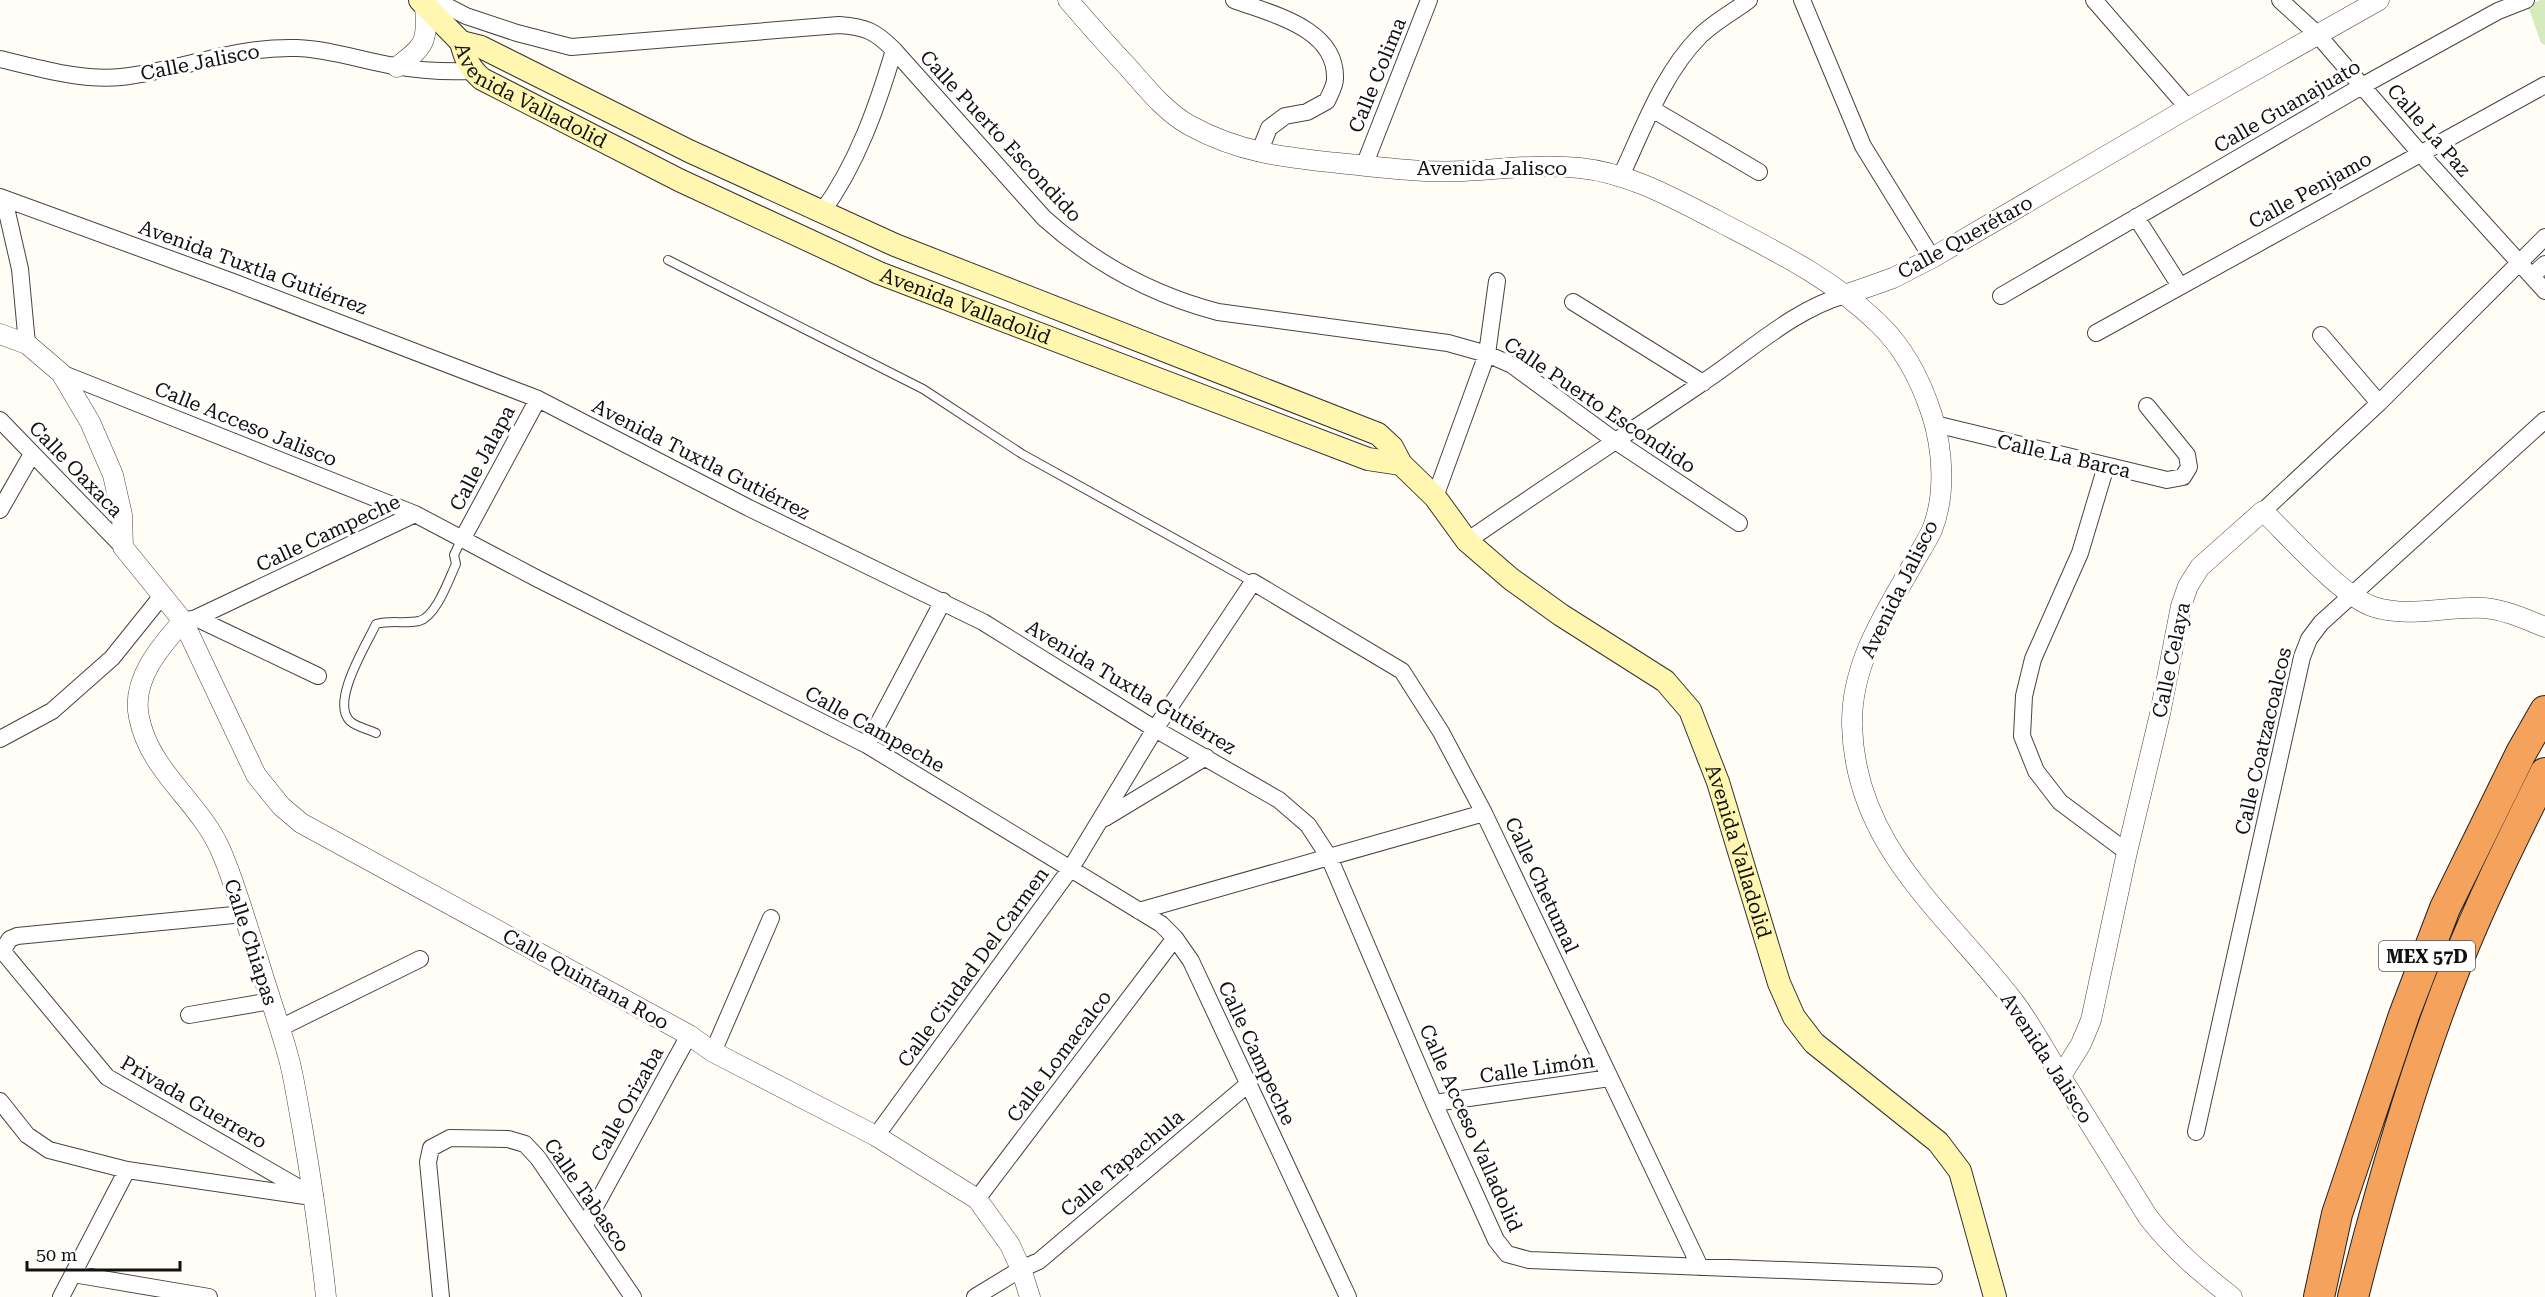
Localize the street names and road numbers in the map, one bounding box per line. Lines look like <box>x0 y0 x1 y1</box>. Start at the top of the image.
street label: Calle Colima <box>1343 14 1411 136</box>
street label: Calle Jalisco <box>138 39 262 85</box>
street label: Avenida Valladolid <box>450 40 611 153</box>
street label: Calle Puerto Escondido <box>915 45 1087 227</box>
street label: Calle Guanajuato <box>2209 54 2365 158</box>
street label: Calle La Paz <box>2382 79 2476 181</box>
street label: Calle Penjamo <box>2244 146 2376 234</box>
street label: Avenida Jalisco <box>1417 156 1567 180</box>
street label: Calle Querétaro <box>1893 190 2037 284</box>
street label: Avenida Tuxtla Gutiérrez <box>136 215 370 319</box>
street label: Avenida Valladolid <box>877 263 1054 349</box>
street label: Calle Puerto Escondido <box>1499 332 1701 478</box>
street label: Calle Acceso Jalisco <box>151 376 341 472</box>
street label: Avenida Tuxtla Gutiérrez <box>588 394 814 524</box>
street label: Calle Jalapa <box>444 401 520 515</box>
street label: Calle Oaxaca <box>24 416 128 522</box>
street label: Calle La Barca <box>1995 429 2133 483</box>
street label: Calle Campeche <box>252 489 404 577</box>
street label: Avenida Jalisco <box>1855 516 1943 662</box>
street label: Calle Celaya <box>2147 600 2195 720</box>
street label: Avenida Tuxtla Gutiérrez <box>1022 615 1240 759</box>
street label: Calle Coatzacoalcos <box>2230 645 2296 837</box>
street label: Calle Campeche <box>801 681 949 777</box>
street label: Avenida Valladolid <box>1700 761 1777 941</box>
street label: Calle Chetumal <box>1500 813 1584 957</box>
street label: Calle Ciudad Del Carmen <box>892 862 1054 1072</box>
street label: Calle Chiapas <box>219 876 283 1008</box>
street label: Calle Quintana Roo <box>499 923 673 1035</box>
road number: MEX 57D <box>2379 941 2475 971</box>
street label: Calle Campeche <box>1213 977 1301 1129</box>
street label: Calle Lomacalco <box>1002 985 1116 1127</box>
street label: Avenida Jalisco <box>1996 988 2098 1128</box>
street label: Calle Acceso Valladolid <box>1414 1021 1528 1236</box>
street label: Calle Orizaba <box>586 1042 669 1166</box>
street label: Calle Limón <box>1478 1048 1596 1088</box>
street label: Privada Guerrero <box>117 1050 271 1154</box>
street label: Calle Tapachula <box>1056 1104 1189 1222</box>
street label: Calle Tabasco <box>539 1134 635 1256</box>

